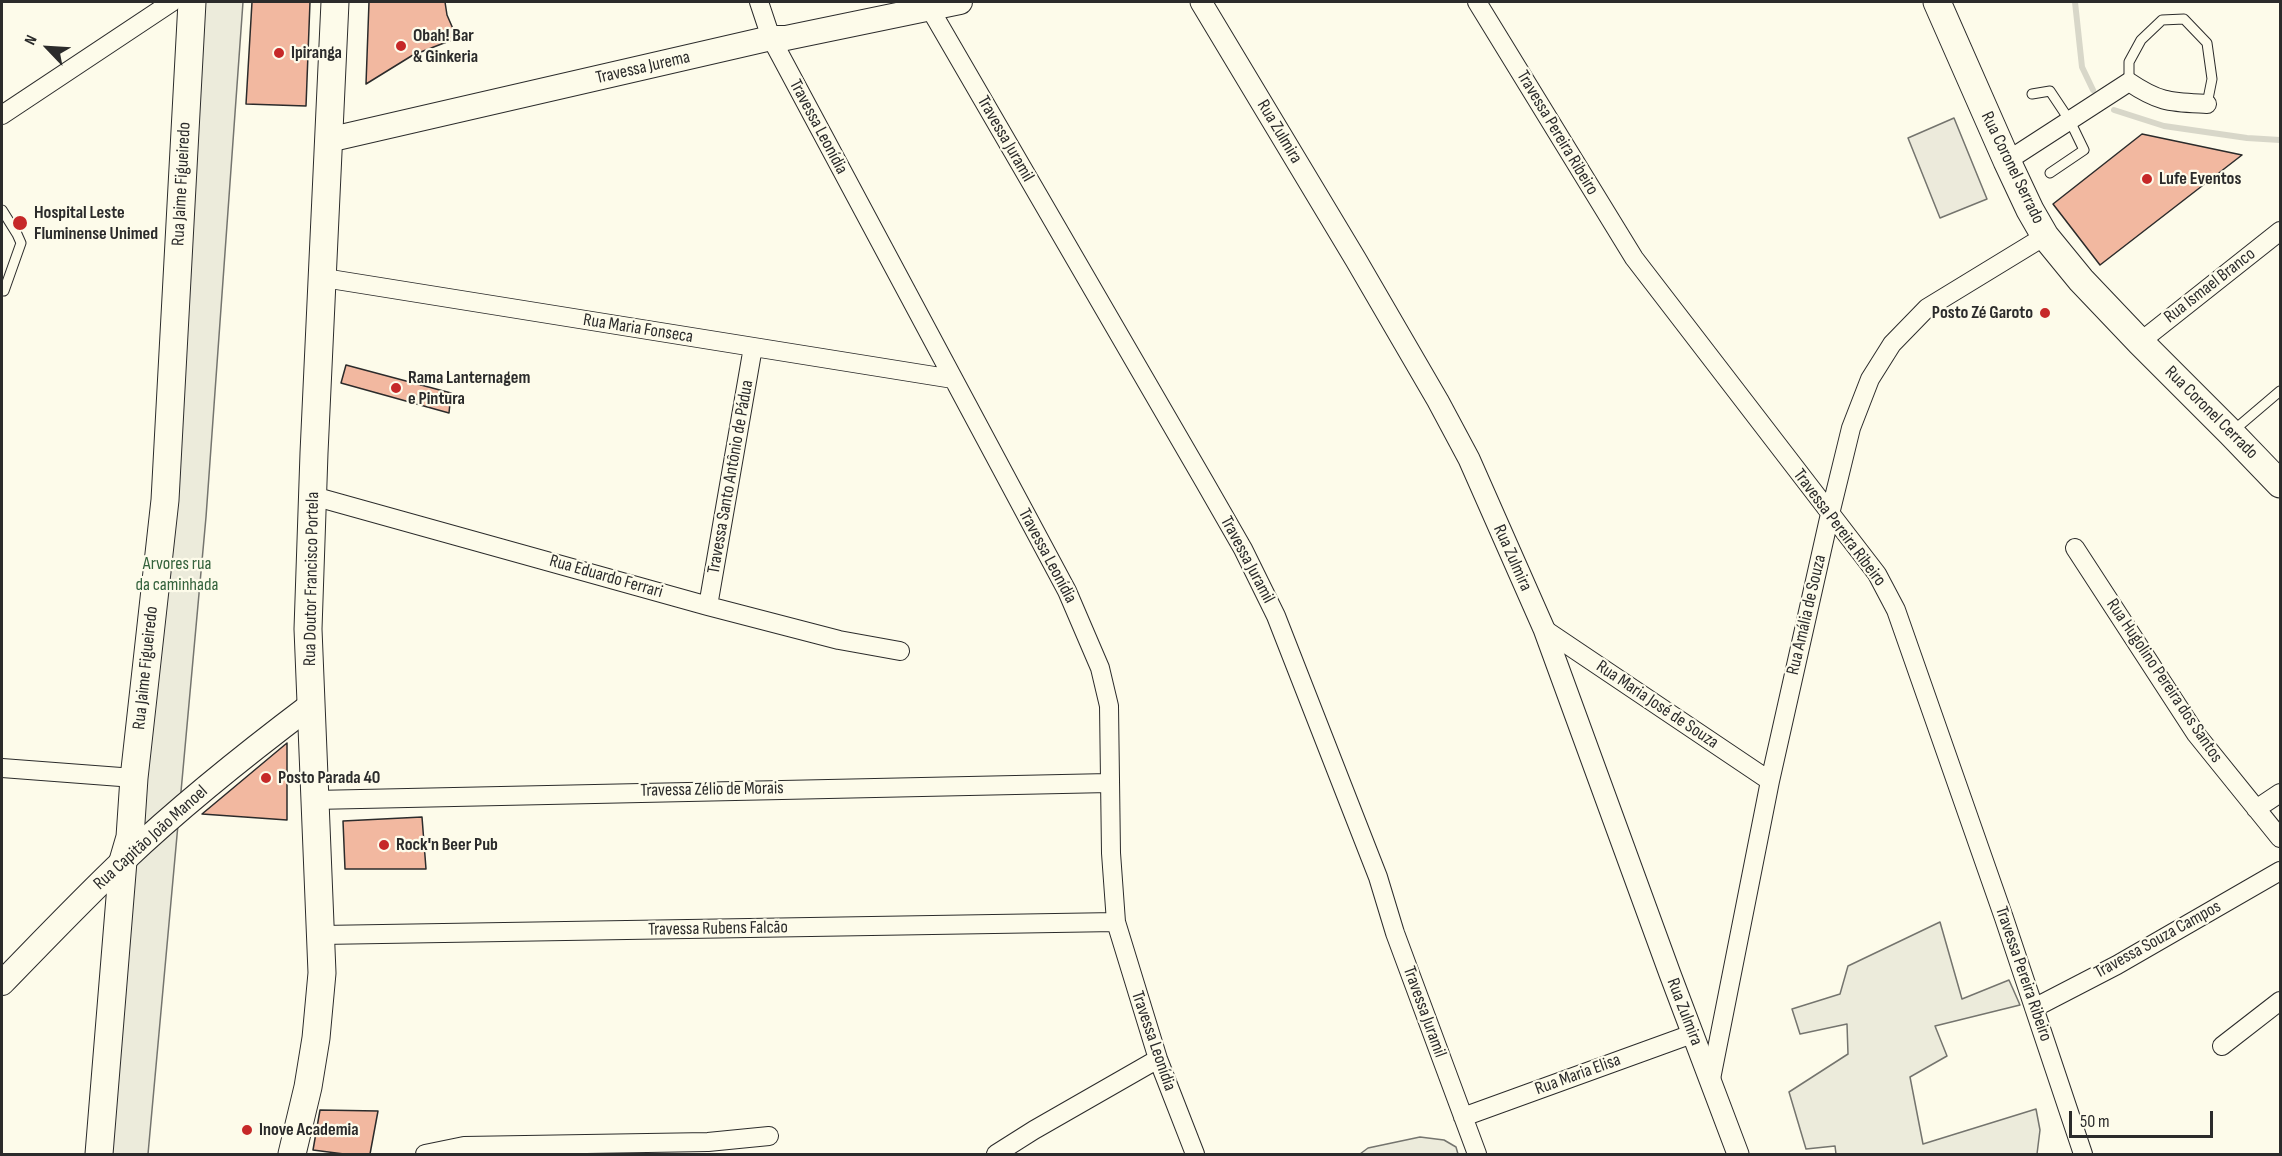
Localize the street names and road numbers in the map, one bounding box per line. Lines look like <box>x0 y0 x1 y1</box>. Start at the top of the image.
street label: Travessa Jurema <box>594 47 692 89</box>
street label: Travessa Pereira Ribeiro <box>1511 67 1603 199</box>
street label: Travessa Leonídia <box>784 76 852 178</box>
street label: Travessa Juramil <box>972 92 1038 186</box>
street label: Rua Zulmira <box>1252 96 1306 168</box>
street label: Rua Coronel Serrado <box>1976 108 2048 228</box>
street label: Rua Jaime Figueiredo <box>168 121 196 247</box>
street label: Rua Ismael Branco <box>2160 244 2260 328</box>
street label: Rua Maria Fonseca <box>582 310 694 348</box>
street label: Rua Coronel Cerrado <box>2160 362 2262 464</box>
street label: Travessa Santo Antônio de Pádua <box>703 378 759 576</box>
street label: Travessa Pereira Ribeiro <box>1788 465 1890 591</box>
street label: Rua Doutor Francisco Portela <box>300 492 324 666</box>
street label: Travessa Leonídia <box>1013 505 1081 607</box>
street label: Travessa Juramil <box>1215 513 1279 607</box>
street label: Rua Zulmira <box>1488 521 1536 595</box>
street label: Rua Eduardo Ferrari <box>547 551 665 603</box>
street label: Rua Amália de Souza <box>1783 553 1831 677</box>
street label: Rua Hugolino Pereira dos Santos <box>2101 595 2227 767</box>
street label: Rua Jaime Figueiredo <box>129 605 163 731</box>
street label: Rua Maria José de Souza <box>1592 656 1722 754</box>
street label: Travessa Zélio de Morais <box>640 778 784 802</box>
street label: Rua Capitão João Manoel <box>89 781 213 895</box>
street label: Travessa Souza Campos <box>2091 896 2225 984</box>
street label: Travessa Pereira Ribeiro <box>1990 904 2056 1044</box>
street label: Travessa Rubens Falcão <box>648 917 788 941</box>
street label: Travessa Juramil <box>1398 963 1450 1061</box>
street label: Rua Zulmira <box>1661 975 1707 1049</box>
street label: Travessa Leonídia <box>1126 988 1180 1094</box>
street label: Rua Maria Elisa <box>1532 1050 1624 1100</box>

